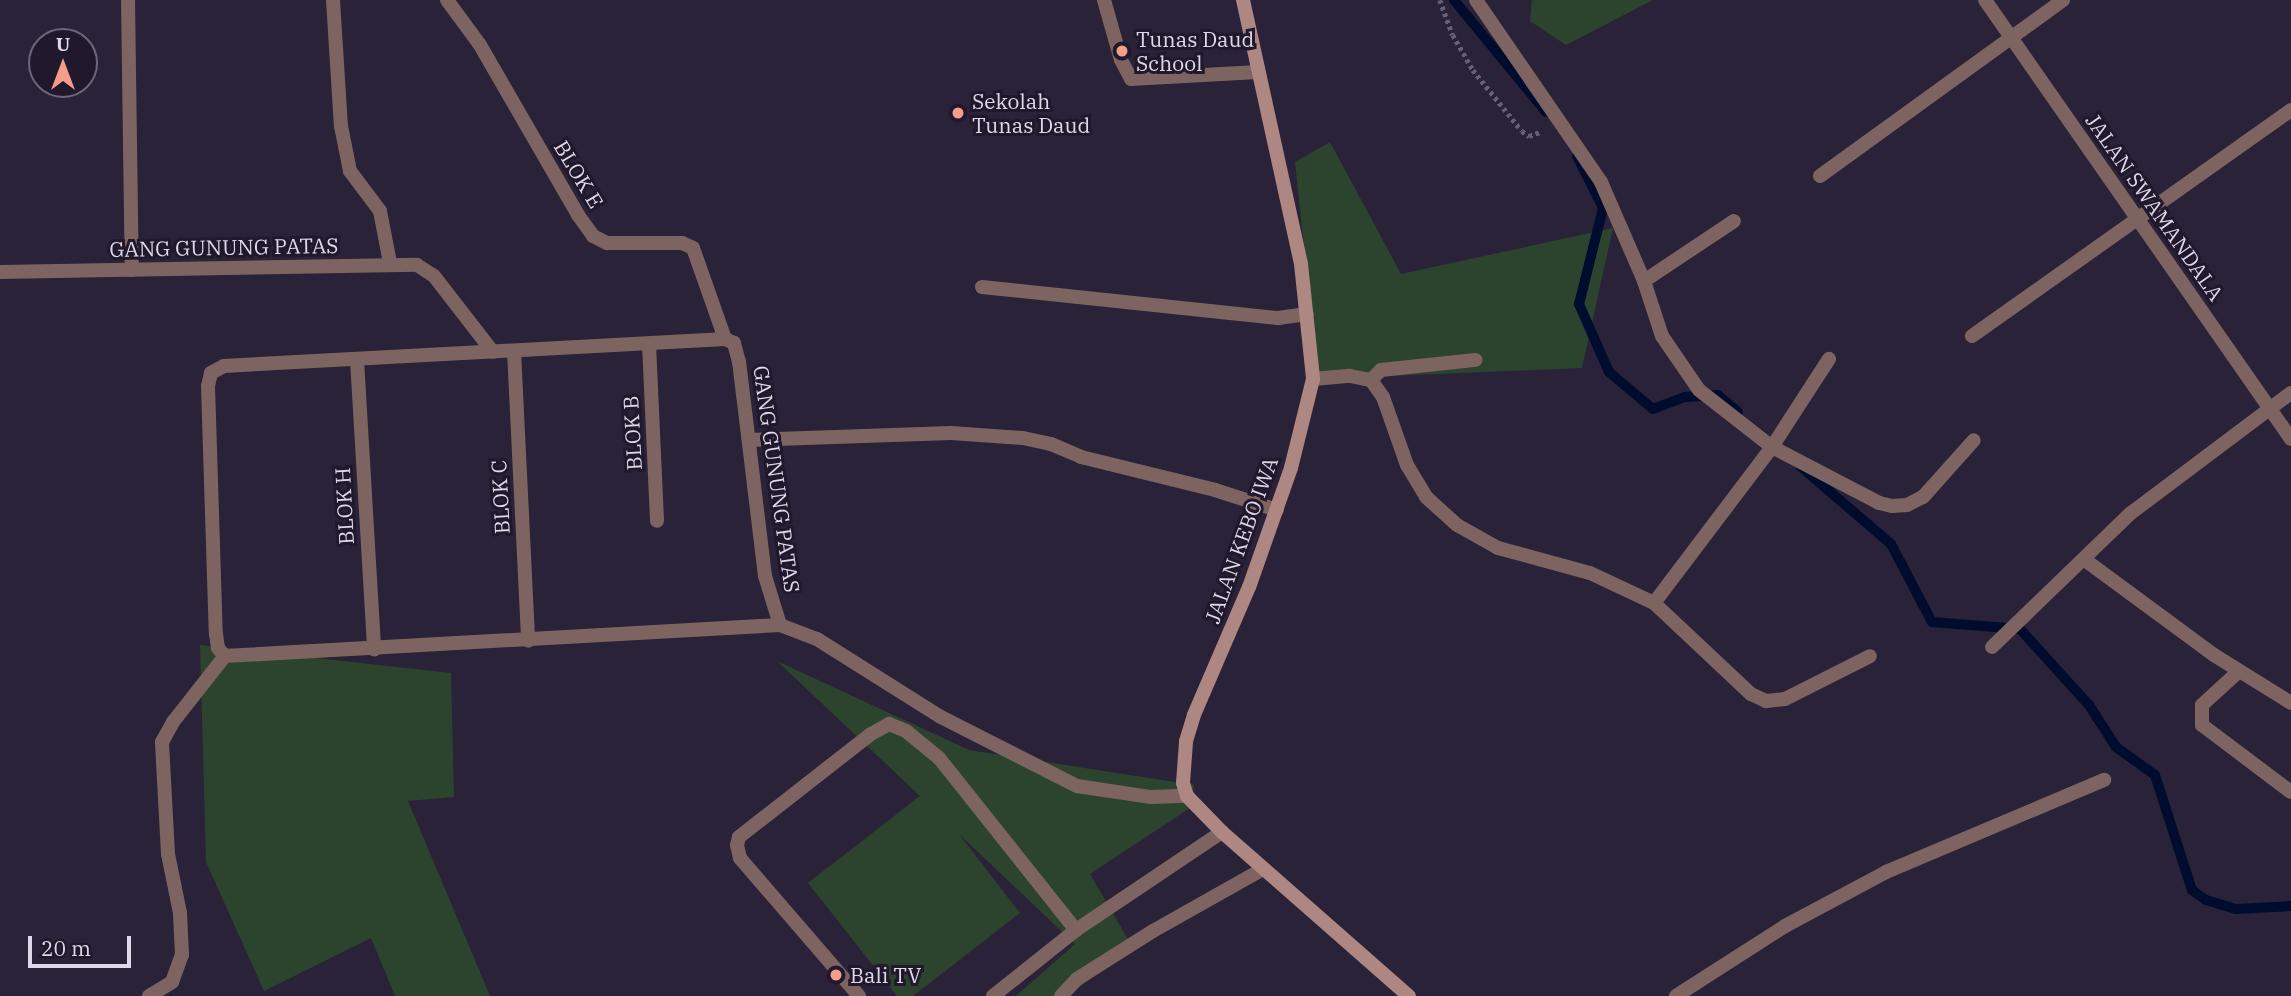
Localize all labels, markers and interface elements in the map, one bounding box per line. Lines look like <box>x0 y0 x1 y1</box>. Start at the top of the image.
place label: Tunas Daud School <box>1136 26 1254 76</box>
north arrow <box>28 28 98 98</box>
text: U <box>56 32 70 56</box>
marker: Tunas Daud School <box>1114 43 1130 59</box>
place label: Sekolah Tunas Daud <box>972 88 1090 138</box>
marker: Sekolah Tunas Daud <box>950 105 966 121</box>
street label: JALAN SWAMANDALA <box>2081 109 2229 305</box>
street label: BLOK E <box>549 136 609 212</box>
street label: GANG GUNUNG PATAS <box>109 232 339 262</box>
street label: GANG GUNUNG PATAS <box>749 364 805 594</box>
street label: BLOK B <box>617 395 647 471</box>
street label: JALAN KEBO IWA <box>1199 453 1283 627</box>
street label: BLOK C <box>485 459 515 535</box>
street label: BLOK H <box>329 467 359 545</box>
scale bar <box>32 922 135 966</box>
text: 20 m <box>41 934 91 962</box>
place label: Bali TV <box>850 962 921 988</box>
marker: Bali TV <box>828 967 844 983</box>

